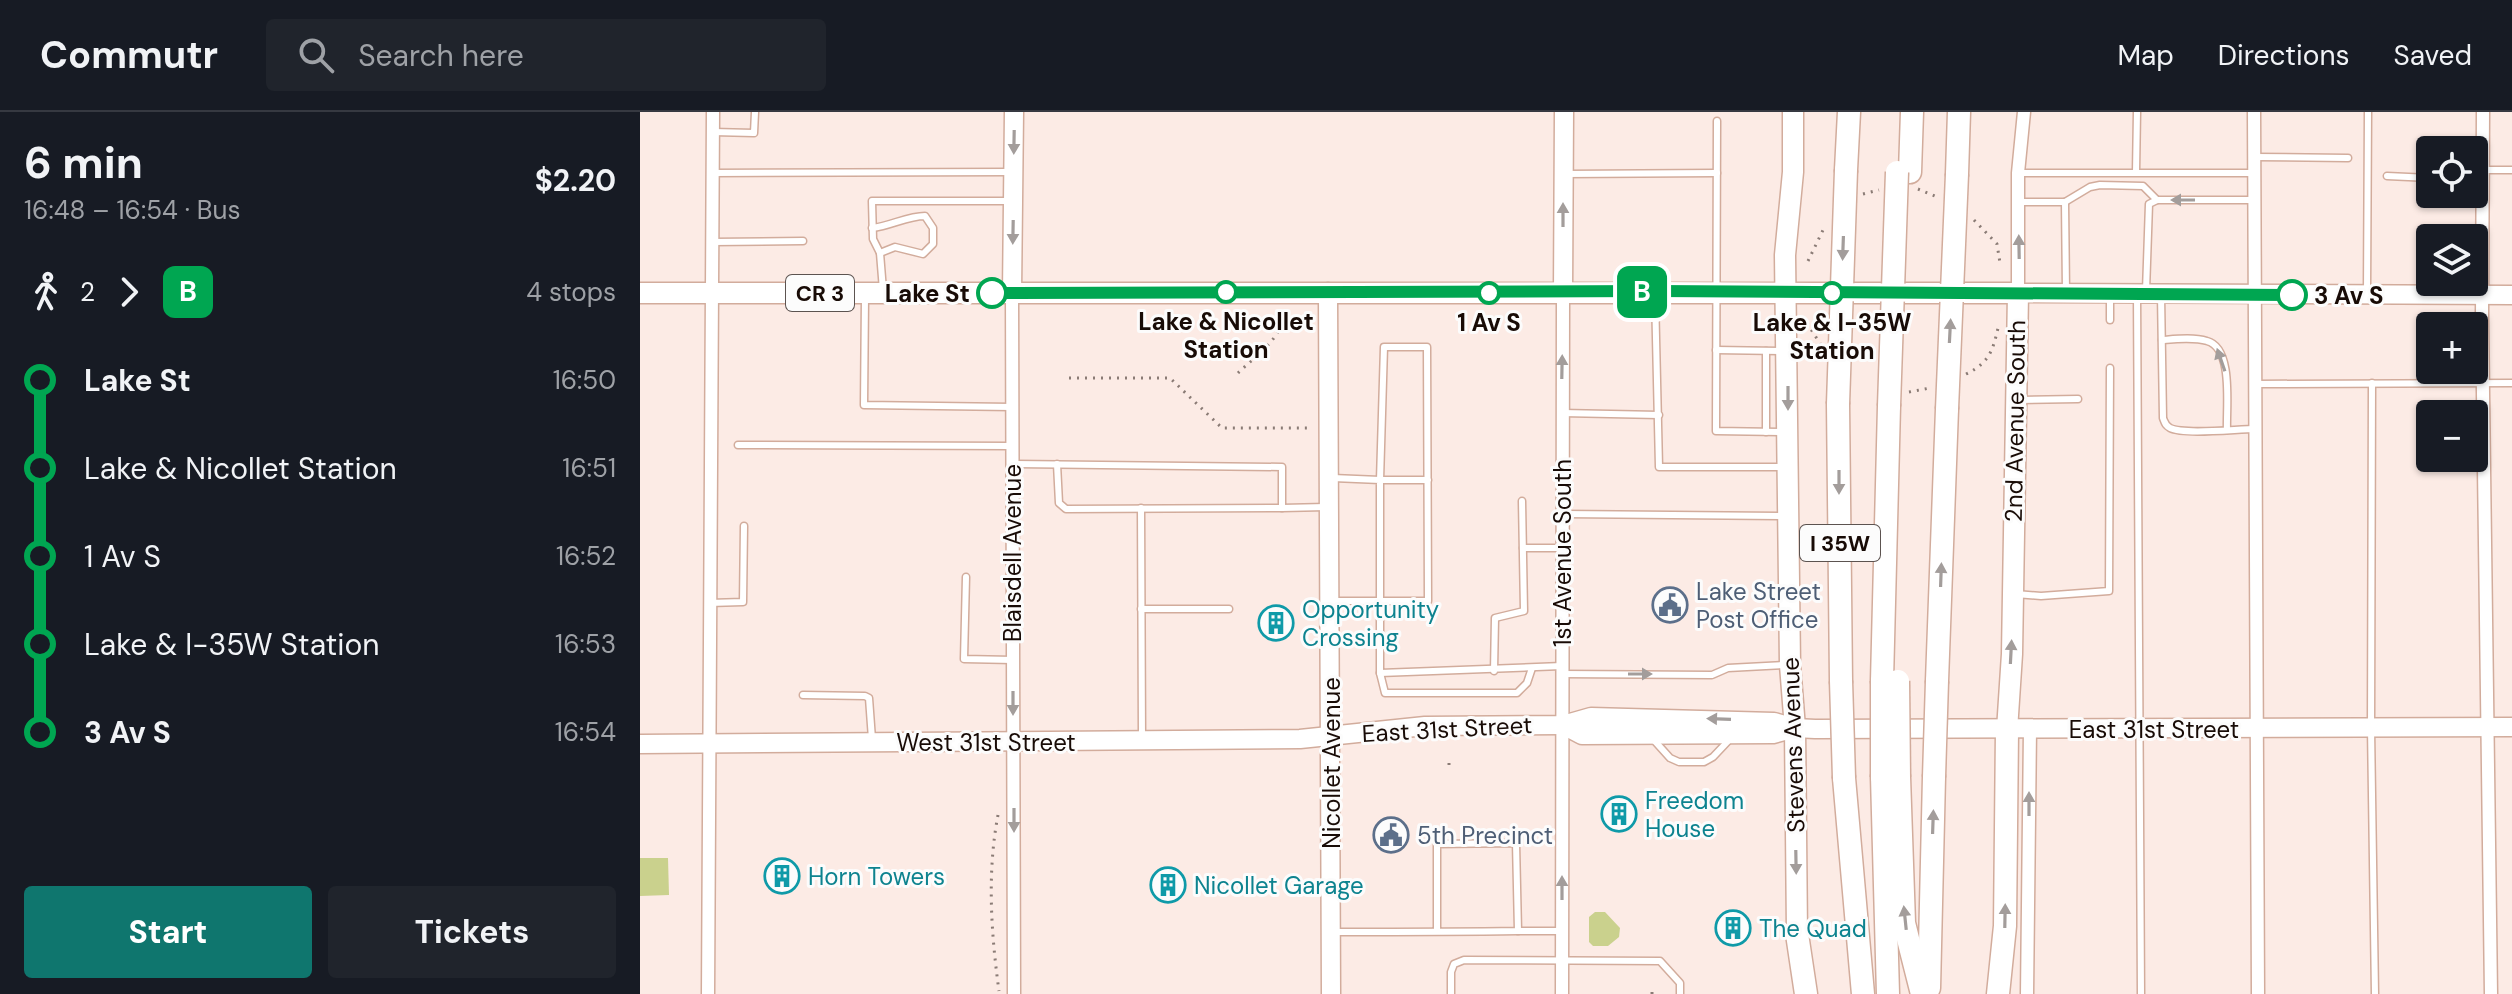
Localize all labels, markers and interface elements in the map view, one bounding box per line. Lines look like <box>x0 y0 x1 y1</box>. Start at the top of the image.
search box <box>266 19 826 91</box>
text: Commutr <box>40 30 218 80</box>
icon: search <box>294 33 338 77</box>
text: Search here <box>358 36 524 75</box>
text: Map <box>2117 37 2174 74</box>
text: Directions <box>2218 37 2350 74</box>
text: Saved <box>2394 37 2472 74</box>
one-way arrow <box>1007 130 1020 155</box>
text: 6 min <box>24 134 143 192</box>
map controls <box>2416 136 2488 472</box>
button: locate <box>2416 136 2488 208</box>
text: $2.20 <box>535 161 616 200</box>
text: 16:48 – 16:54 · Bus <box>24 193 240 227</box>
one-way arrow <box>2170 194 2195 206</box>
one-way arrow <box>1557 202 1569 227</box>
one-way arrow <box>1007 220 1019 245</box>
button: layers <box>2416 224 2488 296</box>
one-way arrow <box>2013 234 2025 259</box>
one-way arrow <box>1837 236 1850 261</box>
line badge: B <box>1616 266 1668 318</box>
icon: walk <box>24 270 68 314</box>
icon: forward <box>107 270 151 314</box>
text: B <box>179 273 197 310</box>
text: B <box>1633 273 1651 310</box>
text: 2 <box>80 275 95 309</box>
text: 4 stops <box>526 275 616 309</box>
road number: CR 3 <box>786 275 854 311</box>
place label: Lake St <box>885 278 970 309</box>
marker: Lake St <box>977 278 1007 308</box>
marker: 3 Av S <box>2277 280 2307 310</box>
place label: 3 Av S <box>2314 280 2383 311</box>
marker: Lake & Nicollet Station <box>1215 281 1237 303</box>
marker: 1 Av S <box>1478 282 1500 304</box>
marker: Lake & I-35W Station <box>1821 282 1843 304</box>
place label: Lake & Nicollet Station <box>1138 306 1314 365</box>
place label: 1 Av S <box>1457 307 1521 338</box>
place label: Lake & I-35W Station <box>1753 307 1911 366</box>
button: + <box>2416 312 2488 384</box>
one-way arrow <box>1944 318 1957 343</box>
street label: 2nd Avenue South <box>1998 320 2032 522</box>
one-way arrow <box>2215 348 2227 372</box>
one-way arrow <box>1556 354 1569 379</box>
text: Lake St <box>84 361 191 400</box>
text: 16:50 <box>553 363 616 397</box>
one-way arrow <box>1782 386 1794 411</box>
button: − <box>2416 400 2488 472</box>
text: Lake & Nicollet Station <box>84 449 397 488</box>
text: 16:51 <box>562 451 616 485</box>
street label: 1st Avenue South <box>1547 459 1578 647</box>
street label: Blaisdell Avenue <box>997 464 1028 642</box>
one-way arrow <box>1833 470 1845 495</box>
road number: I 35W <box>1800 525 1880 561</box>
text: 1 Av S <box>84 537 161 576</box>
text: 16:52 <box>556 539 616 573</box>
one-way arrow <box>1934 562 1947 587</box>
place label: Lake Street Post Office <box>1696 576 1821 635</box>
public building icon: Lake Street Post Office <box>1651 586 1689 624</box>
place label: Opportunity Crossing <box>1302 594 1439 653</box>
building icon: Opportunity Crossing <box>1257 604 1295 642</box>
text: Lake & I-35W Station <box>84 625 380 664</box>
text: 16:53 <box>555 627 616 661</box>
one-way arrow <box>2005 639 2018 664</box>
street label: Stevens Avenue <box>1774 657 1812 833</box>
one-way arrow <box>1628 668 1653 680</box>
street label: Nicollet Avenue <box>1316 677 1347 849</box>
one-way arrow <box>1007 691 1019 716</box>
street label: East 31st Street <box>1361 709 1533 749</box>
text: 3 Av S <box>84 713 171 752</box>
one-way arrow <box>1706 713 1731 726</box>
street label: East 31st Street <box>2069 714 2239 745</box>
text: 16:54 <box>555 715 616 749</box>
street label: West 31st Street <box>896 727 1076 758</box>
place label: Freedom House <box>1645 785 1744 844</box>
one-way arrow <box>2022 791 2035 816</box>
building icon: Freedom House <box>1600 795 1638 833</box>
one-way arrow <box>1008 808 1020 833</box>
one-way arrow <box>1927 809 1939 834</box>
public building icon: 5th Precinct <box>1372 816 1410 854</box>
place label: 5th Precinct <box>1417 820 1553 851</box>
one-way arrow <box>1790 850 1802 875</box>
building icon: Horn Towers <box>763 857 801 895</box>
place label: Horn Towers <box>808 861 945 892</box>
building icon: Nicollet Garage <box>1149 866 1187 904</box>
place label: Nicollet Garage <box>1194 870 1364 901</box>
one-way arrow <box>1556 875 1568 900</box>
button: Start <box>24 886 312 978</box>
button: Tickets <box>328 886 616 978</box>
one-way arrow <box>1998 903 2011 928</box>
one-way arrow <box>1898 905 1911 930</box>
building icon: The Quad <box>1714 909 1752 947</box>
place label: The Quad <box>1759 913 1867 944</box>

